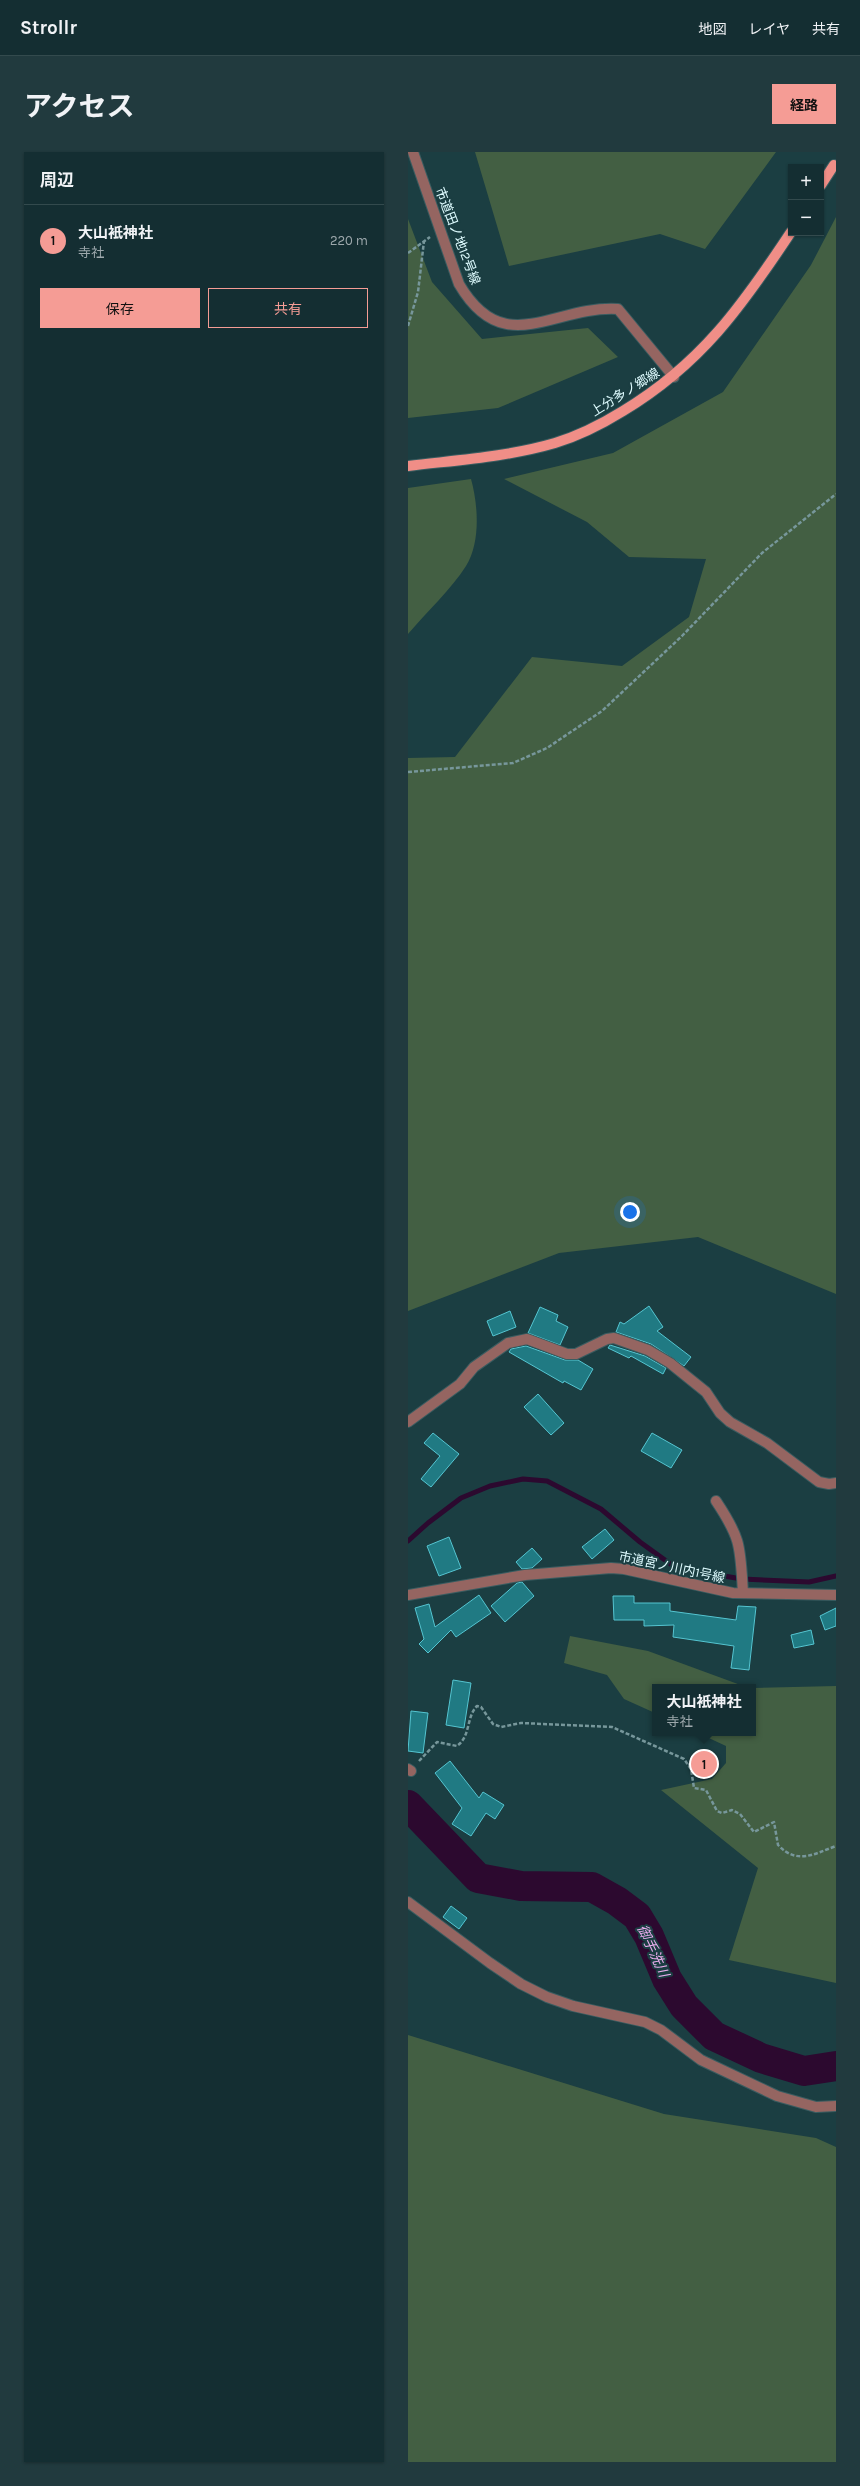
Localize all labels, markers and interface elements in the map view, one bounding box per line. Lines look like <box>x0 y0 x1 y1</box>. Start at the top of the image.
text: Strollr <box>20 17 77 39</box>
text: 地図 <box>698 21 726 38</box>
text: レイヤ <box>748 21 790 38</box>
text: 共有 <box>812 21 840 38</box>
button: 経路 <box>772 84 836 124</box>
text: アクセス <box>24 90 135 123</box>
map controls <box>788 164 824 236</box>
button: + <box>788 164 824 200</box>
text: 周辺 <box>40 170 74 190</box>
street label: 市道田ノ地12号線 <box>433 185 483 287</box>
button: − <box>788 200 824 236</box>
text: 大山衹神社 <box>78 224 153 242</box>
text: 1 <box>51 233 55 248</box>
text: 220 m <box>330 233 368 248</box>
text: 寺社 <box>78 245 104 260</box>
button: 保存 <box>40 288 200 328</box>
button: 共有 <box>208 288 368 328</box>
street label: 上分多ノ郷線 <box>588 365 662 419</box>
your location <box>620 1202 640 1222</box>
street label: 市道宮ノ川内1号線 <box>617 1548 727 1586</box>
popup <box>652 1684 756 1736</box>
text: 大山衹神社 <box>666 1693 742 1711</box>
text: 寺社 <box>666 1714 693 1729</box>
pin: 1 <box>691 1749 717 1779</box>
water label: 御手洗川 <box>633 1922 673 1982</box>

